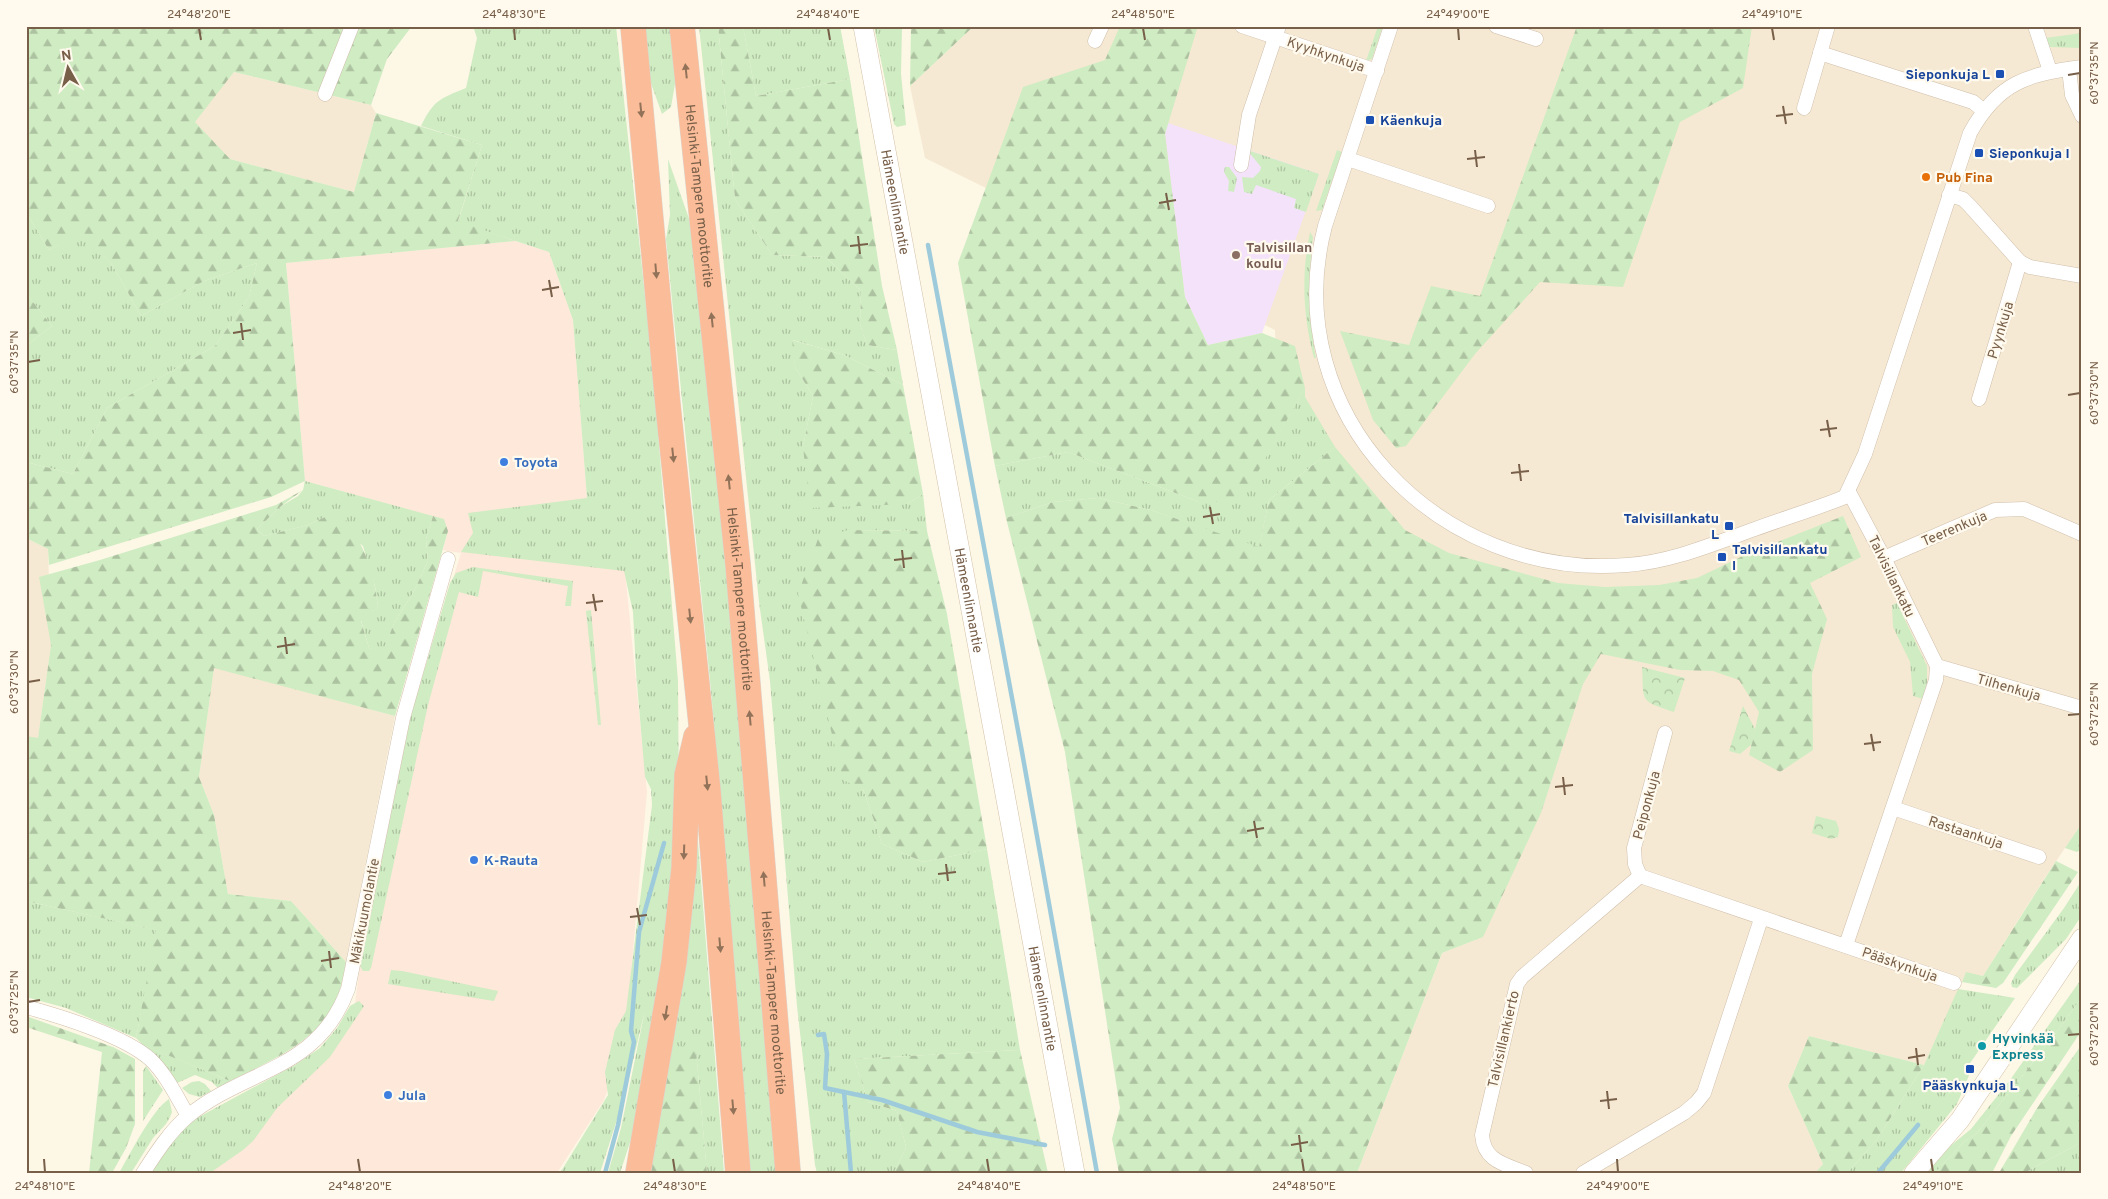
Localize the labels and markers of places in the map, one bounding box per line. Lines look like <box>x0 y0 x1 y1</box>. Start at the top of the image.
place label: Sieponkuja L <box>1906 67 1990 84</box>
marker: Sieponkuja L <box>1994 68 2006 80</box>
place label: Käenkuja <box>1380 113 1442 130</box>
marker: Käenkuja <box>1364 114 1376 126</box>
place label: Sieponkuja I <box>1989 146 2070 163</box>
marker: Sieponkuja I <box>1973 147 1985 159</box>
place label: Pub Fina <box>1936 170 1993 187</box>
marker: Pub Fina <box>1920 171 1932 183</box>
place label: Talvisillan koulu <box>1246 240 1312 273</box>
marker: Talvisillan koulu <box>1230 249 1242 261</box>
place label: Toyota <box>514 455 558 472</box>
marker: Toyota <box>498 456 510 468</box>
place label: Talvisillankatu L <box>1623 511 1719 544</box>
marker: Talvisillankatu L <box>1723 520 1735 532</box>
place label: Talvisillankatu I <box>1732 542 1828 575</box>
marker: Talvisillankatu I <box>1716 551 1728 563</box>
place label: K-Rauta <box>484 853 538 870</box>
marker: K-Rauta <box>468 854 480 866</box>
place label: Hyvinkää Express <box>1992 1031 2054 1064</box>
marker: Hyvinkää Express <box>1976 1040 1988 1052</box>
marker: Pääskynkuja L <box>1964 1063 1976 1075</box>
place label: Pääskynkuja L <box>1923 1078 2018 1095</box>
place label: Jula <box>398 1088 426 1105</box>
marker: Jula <box>382 1089 394 1101</box>

